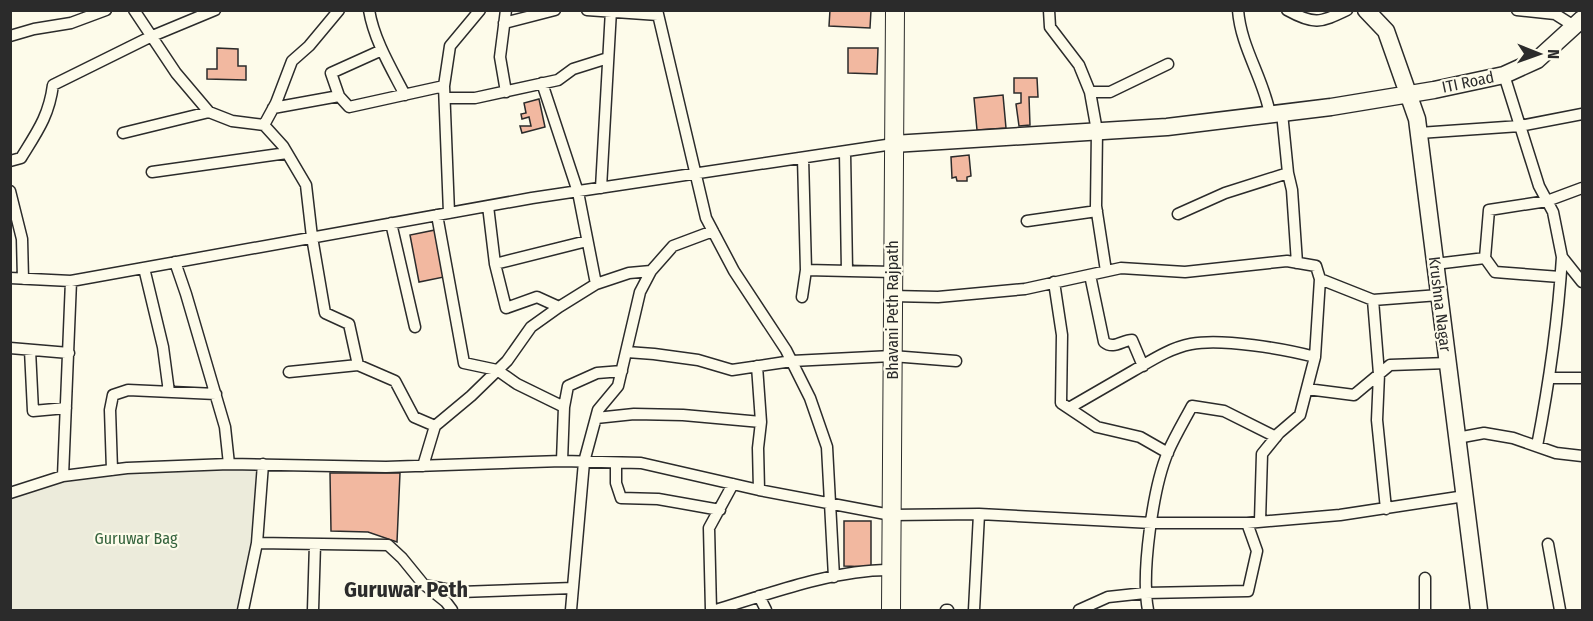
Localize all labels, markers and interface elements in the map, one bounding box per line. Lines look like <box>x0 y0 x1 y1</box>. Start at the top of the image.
north arrow <box>1509 24 1569 84</box>
text: N <box>1544 49 1563 59</box>
street label: ITI Road <box>1440 67 1496 97</box>
street label: Bhavani Peth Rajpath <box>883 240 902 380</box>
street label: Krushna Nagar <box>1425 255 1455 353</box>
park label: Guruwar Bag <box>95 529 178 548</box>
district label: Guruwar Peth <box>344 576 468 603</box>

